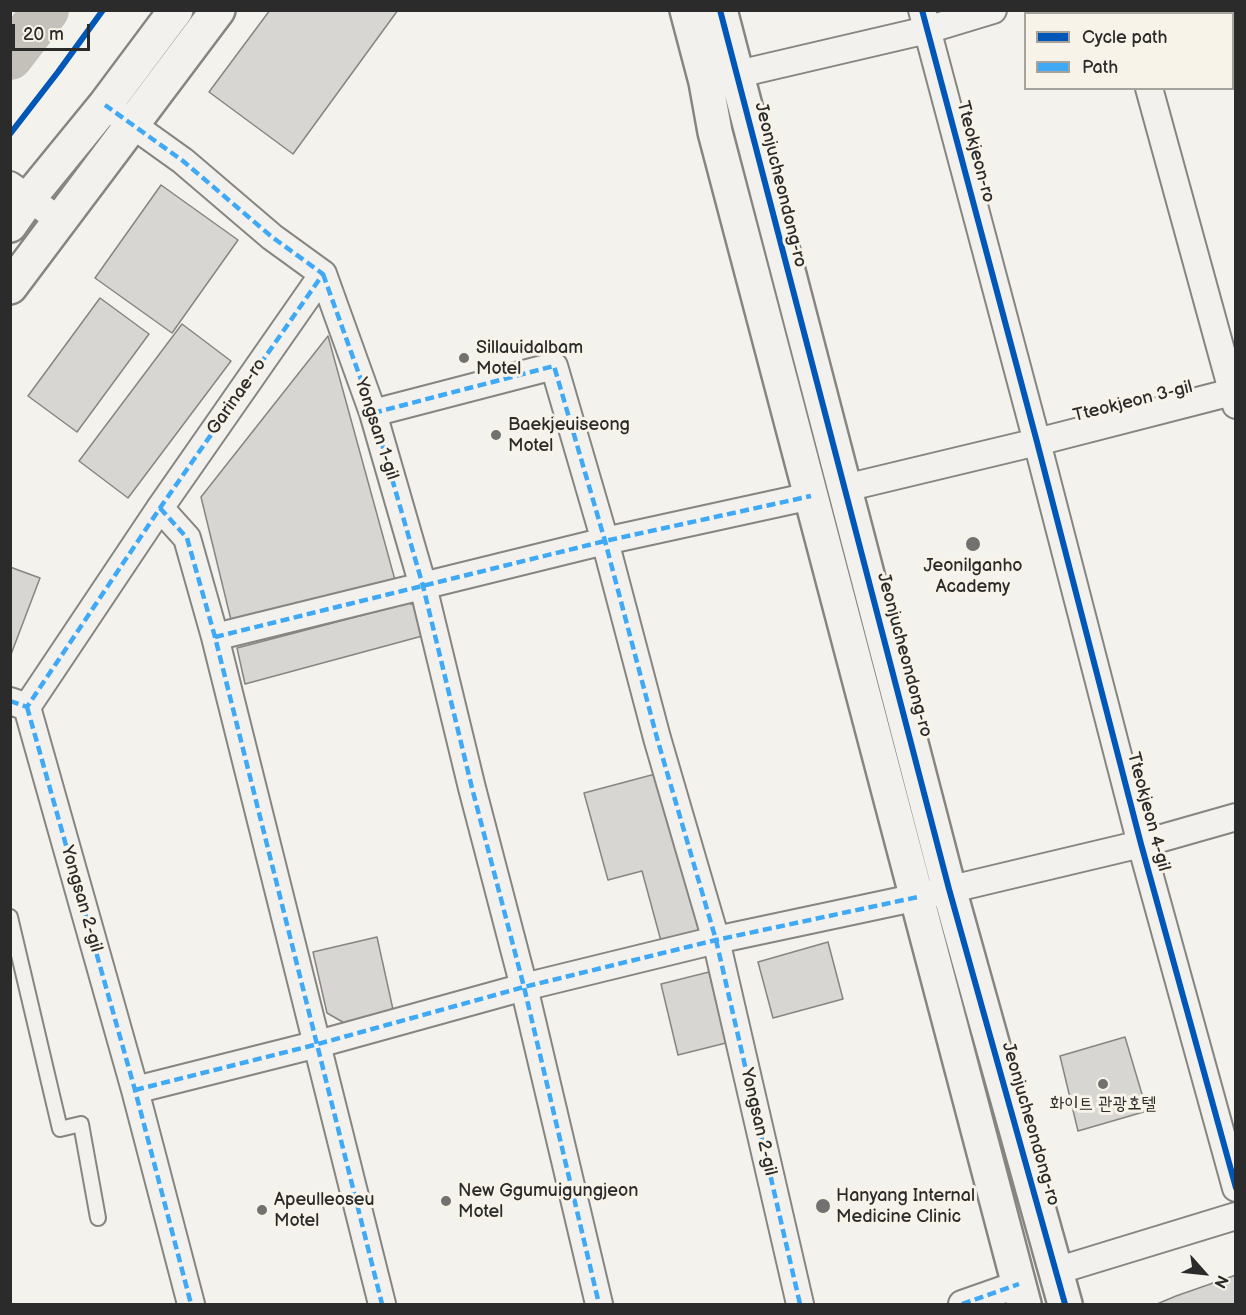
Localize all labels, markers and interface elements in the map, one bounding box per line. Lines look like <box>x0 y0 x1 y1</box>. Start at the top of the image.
scale bar <box>15 12 93 50</box>
legend <box>1024 12 1234 90</box>
text: 20 m <box>23 24 64 45</box>
text: Cycle path <box>1082 27 1168 48</box>
text: Path <box>1082 57 1118 78</box>
street label: Tteokjeon-ro <box>951 99 999 205</box>
street label: Jeonjucheondong-ro <box>749 100 811 270</box>
place label: Sillauidalbam Motel <box>476 337 583 380</box>
marker: Sillauidalbam Motel <box>457 351 471 365</box>
street label: Garinae-ro <box>203 355 271 439</box>
street label: Yongsan 1-gil <box>349 375 403 483</box>
street label: Tteokjeon 3-gil <box>1071 377 1195 427</box>
place label: Baekjeuiseong Motel <box>508 414 630 456</box>
marker: Baekjeuiseong Motel <box>489 428 503 442</box>
marker: Jeonilganho Academy <box>964 535 982 553</box>
place label: Jeonilganho Academy <box>923 555 1023 598</box>
street label: Jeonjucheondong-ro <box>872 571 936 739</box>
street label: Tteokjeon 4-gil <box>1122 750 1174 874</box>
street label: Yongsan 2-gil <box>56 843 106 955</box>
street label: Jeonjucheondong-ro <box>996 1040 1064 1208</box>
street label: Yongsan 2-gil <box>735 1066 781 1178</box>
marker: 화이트 관광호텔 <box>1096 1077 1110 1091</box>
place label: 화이트 관광호텔 <box>1050 1093 1156 1115</box>
place label: New Ggumuigungjeon Motel <box>458 1180 638 1222</box>
place label: Hanyang Internal Medicine Clinic <box>836 1185 975 1228</box>
place label: Apeulleoseu Motel <box>274 1189 375 1232</box>
marker: New Ggumuigungjeon Motel <box>439 1194 453 1208</box>
marker: Hanyang Internal Medicine Clinic <box>814 1197 832 1215</box>
marker: Apeulleoseu Motel <box>255 1203 269 1217</box>
north arrow <box>1174 1243 1234 1303</box>
text: N <box>1209 1272 1232 1291</box>

